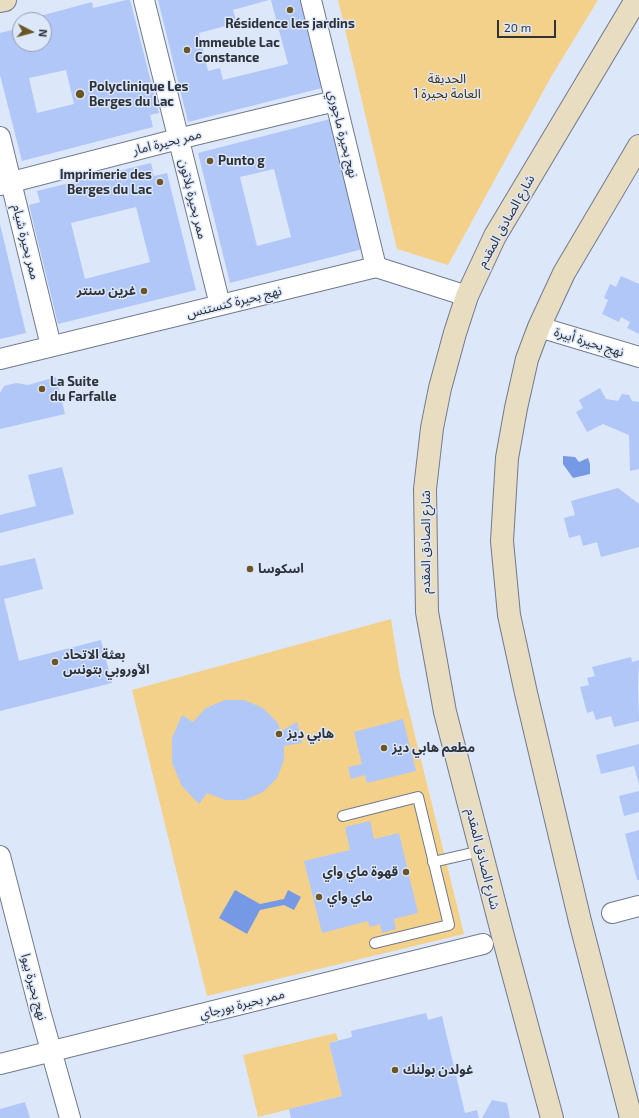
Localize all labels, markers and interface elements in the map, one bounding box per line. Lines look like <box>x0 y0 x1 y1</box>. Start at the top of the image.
marker: Résidence les jardins <box>285 5 295 15</box>
north arrow <box>12 12 52 52</box>
scale bar <box>499 12 558 38</box>
place label: Résidence les jardins <box>225 16 355 32</box>
text: 20 m <box>504 20 531 34</box>
text: N <box>37 29 50 38</box>
place label: Immeuble Lac Constance <box>195 35 280 66</box>
marker: Immeuble Lac Constance <box>182 45 192 55</box>
park label: الحديقة العامة بحيرة 1 <box>413 71 481 102</box>
place label: Polyclinique Les Berges du Lac <box>89 79 188 110</box>
marker: Polyclinique Les Berges du Lac <box>74 88 86 100</box>
street label: نهج بحيرة ماجوري <box>325 89 361 179</box>
street label: ممر بحيرة امار <box>131 126 203 158</box>
place label: Punto g <box>218 153 265 169</box>
marker: Punto g <box>205 156 215 166</box>
street label: ممر بحيرة بلاتون <box>176 157 210 241</box>
place label: Imprimerie des Berges du Lac <box>60 167 152 198</box>
street label: شارع الصادق المقدم <box>474 172 538 270</box>
marker: Imprimerie des Berges du Lac <box>155 177 165 187</box>
street label: ممر بحيرة شيام <box>9 203 43 281</box>
place label: غرين سنتر <box>77 283 136 299</box>
street label: نهج بحيرة كنستنس <box>185 283 283 321</box>
marker: غرين سنتر <box>139 286 149 296</box>
street label: نهج بحيرة أبيرة <box>552 324 626 360</box>
place label: La Suite du Farfalle <box>50 374 117 405</box>
marker: La Suite du Farfalle <box>37 384 47 394</box>
street label: شارع الصادق المقدم <box>418 490 434 594</box>
place label: اسكوسا <box>258 561 304 577</box>
marker: اسكوسا <box>245 564 255 574</box>
place label: بعثة الاتحاد الأوروبي بتونس <box>63 647 149 678</box>
marker: بعثة الاتحاد الأوروبي بتونس <box>50 657 60 667</box>
place label: هابي ديز <box>287 726 334 742</box>
marker: هابي ديز <box>274 729 284 739</box>
place label: مطعم هابي ديز <box>392 740 475 756</box>
marker: مطعم هابي ديز <box>379 743 389 753</box>
street label: شارع الصادق المقدم <box>463 807 503 911</box>
place label: قهوة ماي واي <box>322 864 398 880</box>
marker: قهوة ماي واي <box>401 867 411 877</box>
place label: ماي واي <box>327 889 373 905</box>
marker: ماي واي <box>314 892 324 902</box>
street label: نهج بحيرة بيوا <box>18 952 50 1022</box>
street label: ممر بحيرة بورجاي <box>198 986 286 1022</box>
place label: غولدن بولنك <box>403 1062 473 1078</box>
marker: غولدن بولنك <box>390 1065 400 1075</box>

